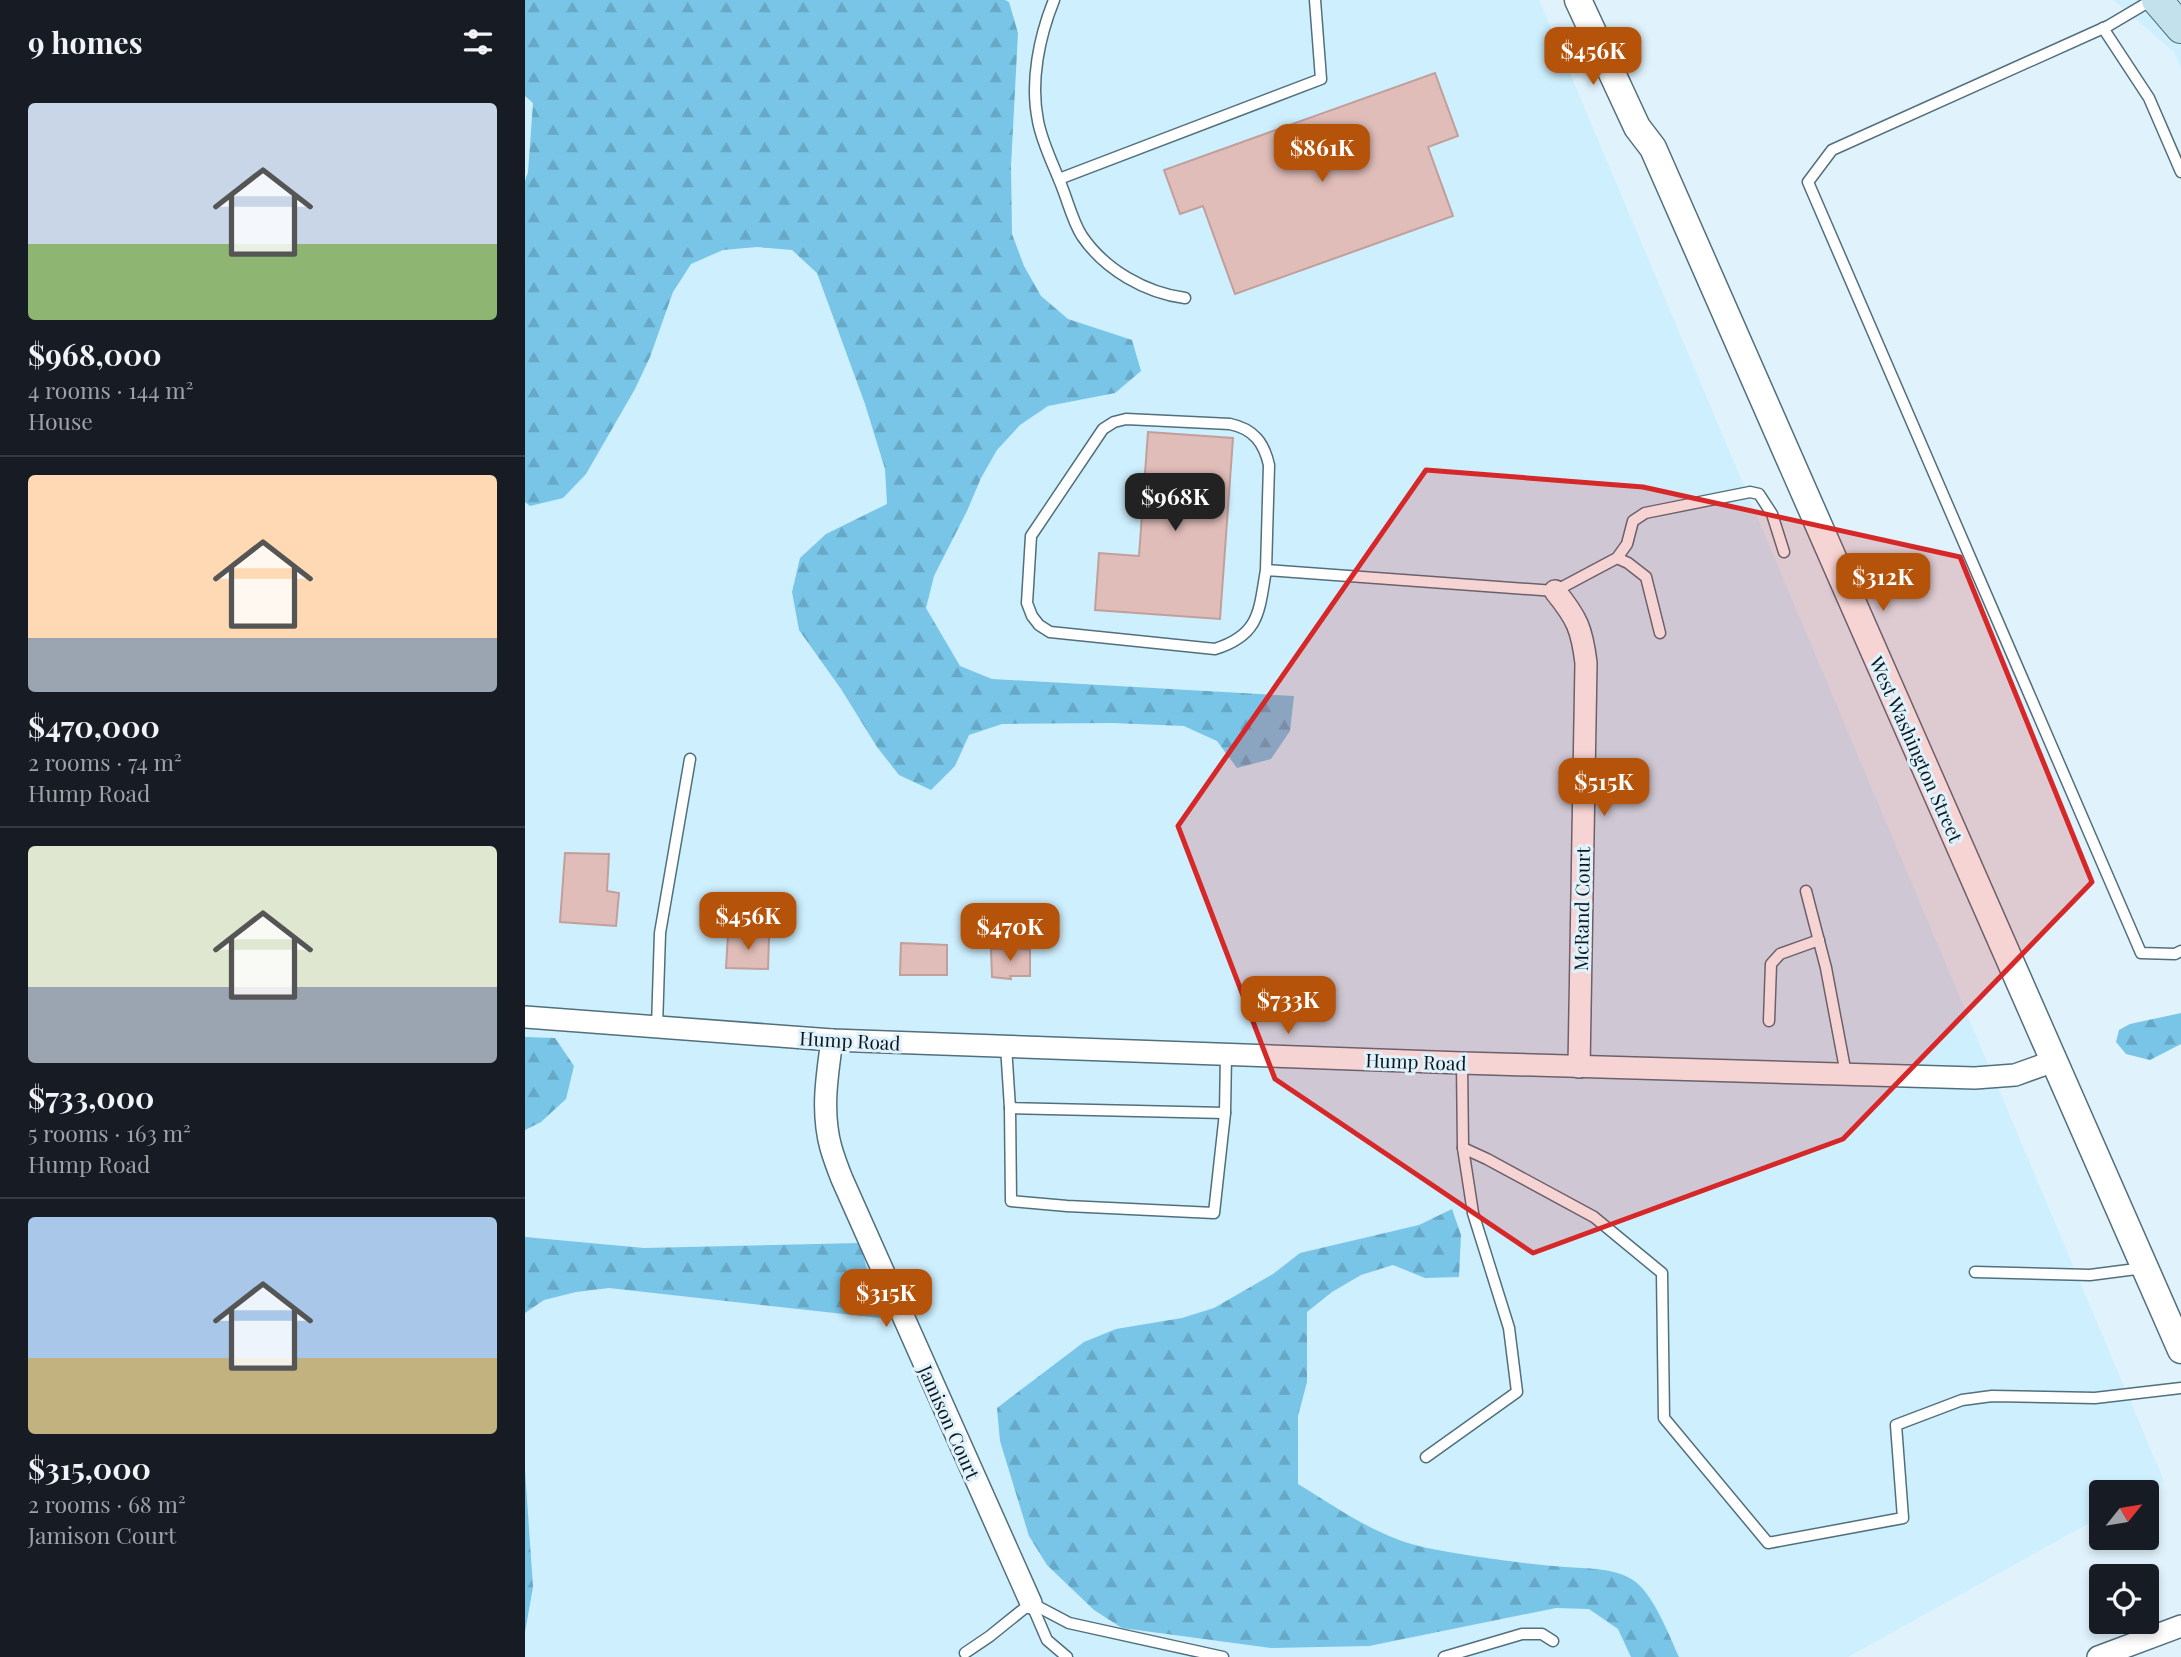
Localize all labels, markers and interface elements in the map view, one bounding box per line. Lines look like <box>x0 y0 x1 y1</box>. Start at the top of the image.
text: 9 homes <box>28 22 143 62</box>
icon: filters <box>459 23 497 61</box>
pin: $456K <box>1544 28 1642 87</box>
text: $456K <box>1560 34 1626 65</box>
pin: $861K <box>1273 124 1371 184</box>
text: $861K <box>1290 131 1354 162</box>
icon: home <box>200 149 326 275</box>
text: $968,000 <box>28 334 162 374</box>
text: 4 rooms · 144 m² <box>28 374 193 405</box>
text: House <box>28 405 93 436</box>
pin: $968K <box>1126 474 1224 533</box>
text: $968K <box>1141 480 1209 511</box>
icon: home <box>200 521 326 647</box>
pin: $312K <box>1834 554 1932 613</box>
text: $312K <box>1852 560 1914 591</box>
street label: West Washington Street <box>1864 651 1970 846</box>
text: $470,000 <box>28 706 160 746</box>
text: 2 rooms · 74 m² <box>28 746 182 777</box>
pin: $515K <box>1555 758 1653 818</box>
text: $515K <box>1574 765 1634 796</box>
text: Hump Road <box>28 777 150 808</box>
street label: McRand Court <box>1567 846 1595 971</box>
icon: home <box>200 892 326 1018</box>
pin: $456K <box>699 892 797 952</box>
text: $456K <box>715 899 781 930</box>
pin: $470K <box>961 904 1059 963</box>
text: $470K <box>977 910 1043 941</box>
pin: $733K <box>1239 976 1337 1036</box>
text: $733K <box>1257 983 1319 1014</box>
street label: Hump Road <box>799 1024 901 1056</box>
street label: Hump Road <box>1365 1046 1467 1076</box>
text: $733,000 <box>28 1077 154 1117</box>
text: 5 rooms · 163 m² <box>28 1117 191 1148</box>
text: Hump Road <box>28 1148 150 1179</box>
icon: home <box>200 1263 326 1389</box>
pin: $315K <box>837 1270 935 1329</box>
text: $315K <box>856 1276 916 1307</box>
street label: Jamison Court <box>913 1360 987 1483</box>
text: $315,000 <box>28 1448 151 1488</box>
north arrow <box>2089 1480 2159 1550</box>
map controls <box>2089 1480 2159 1634</box>
text: 2 rooms · 68 m² <box>28 1488 186 1519</box>
text: Jamison Court <box>28 1519 176 1550</box>
button: locate <box>2089 1564 2159 1634</box>

